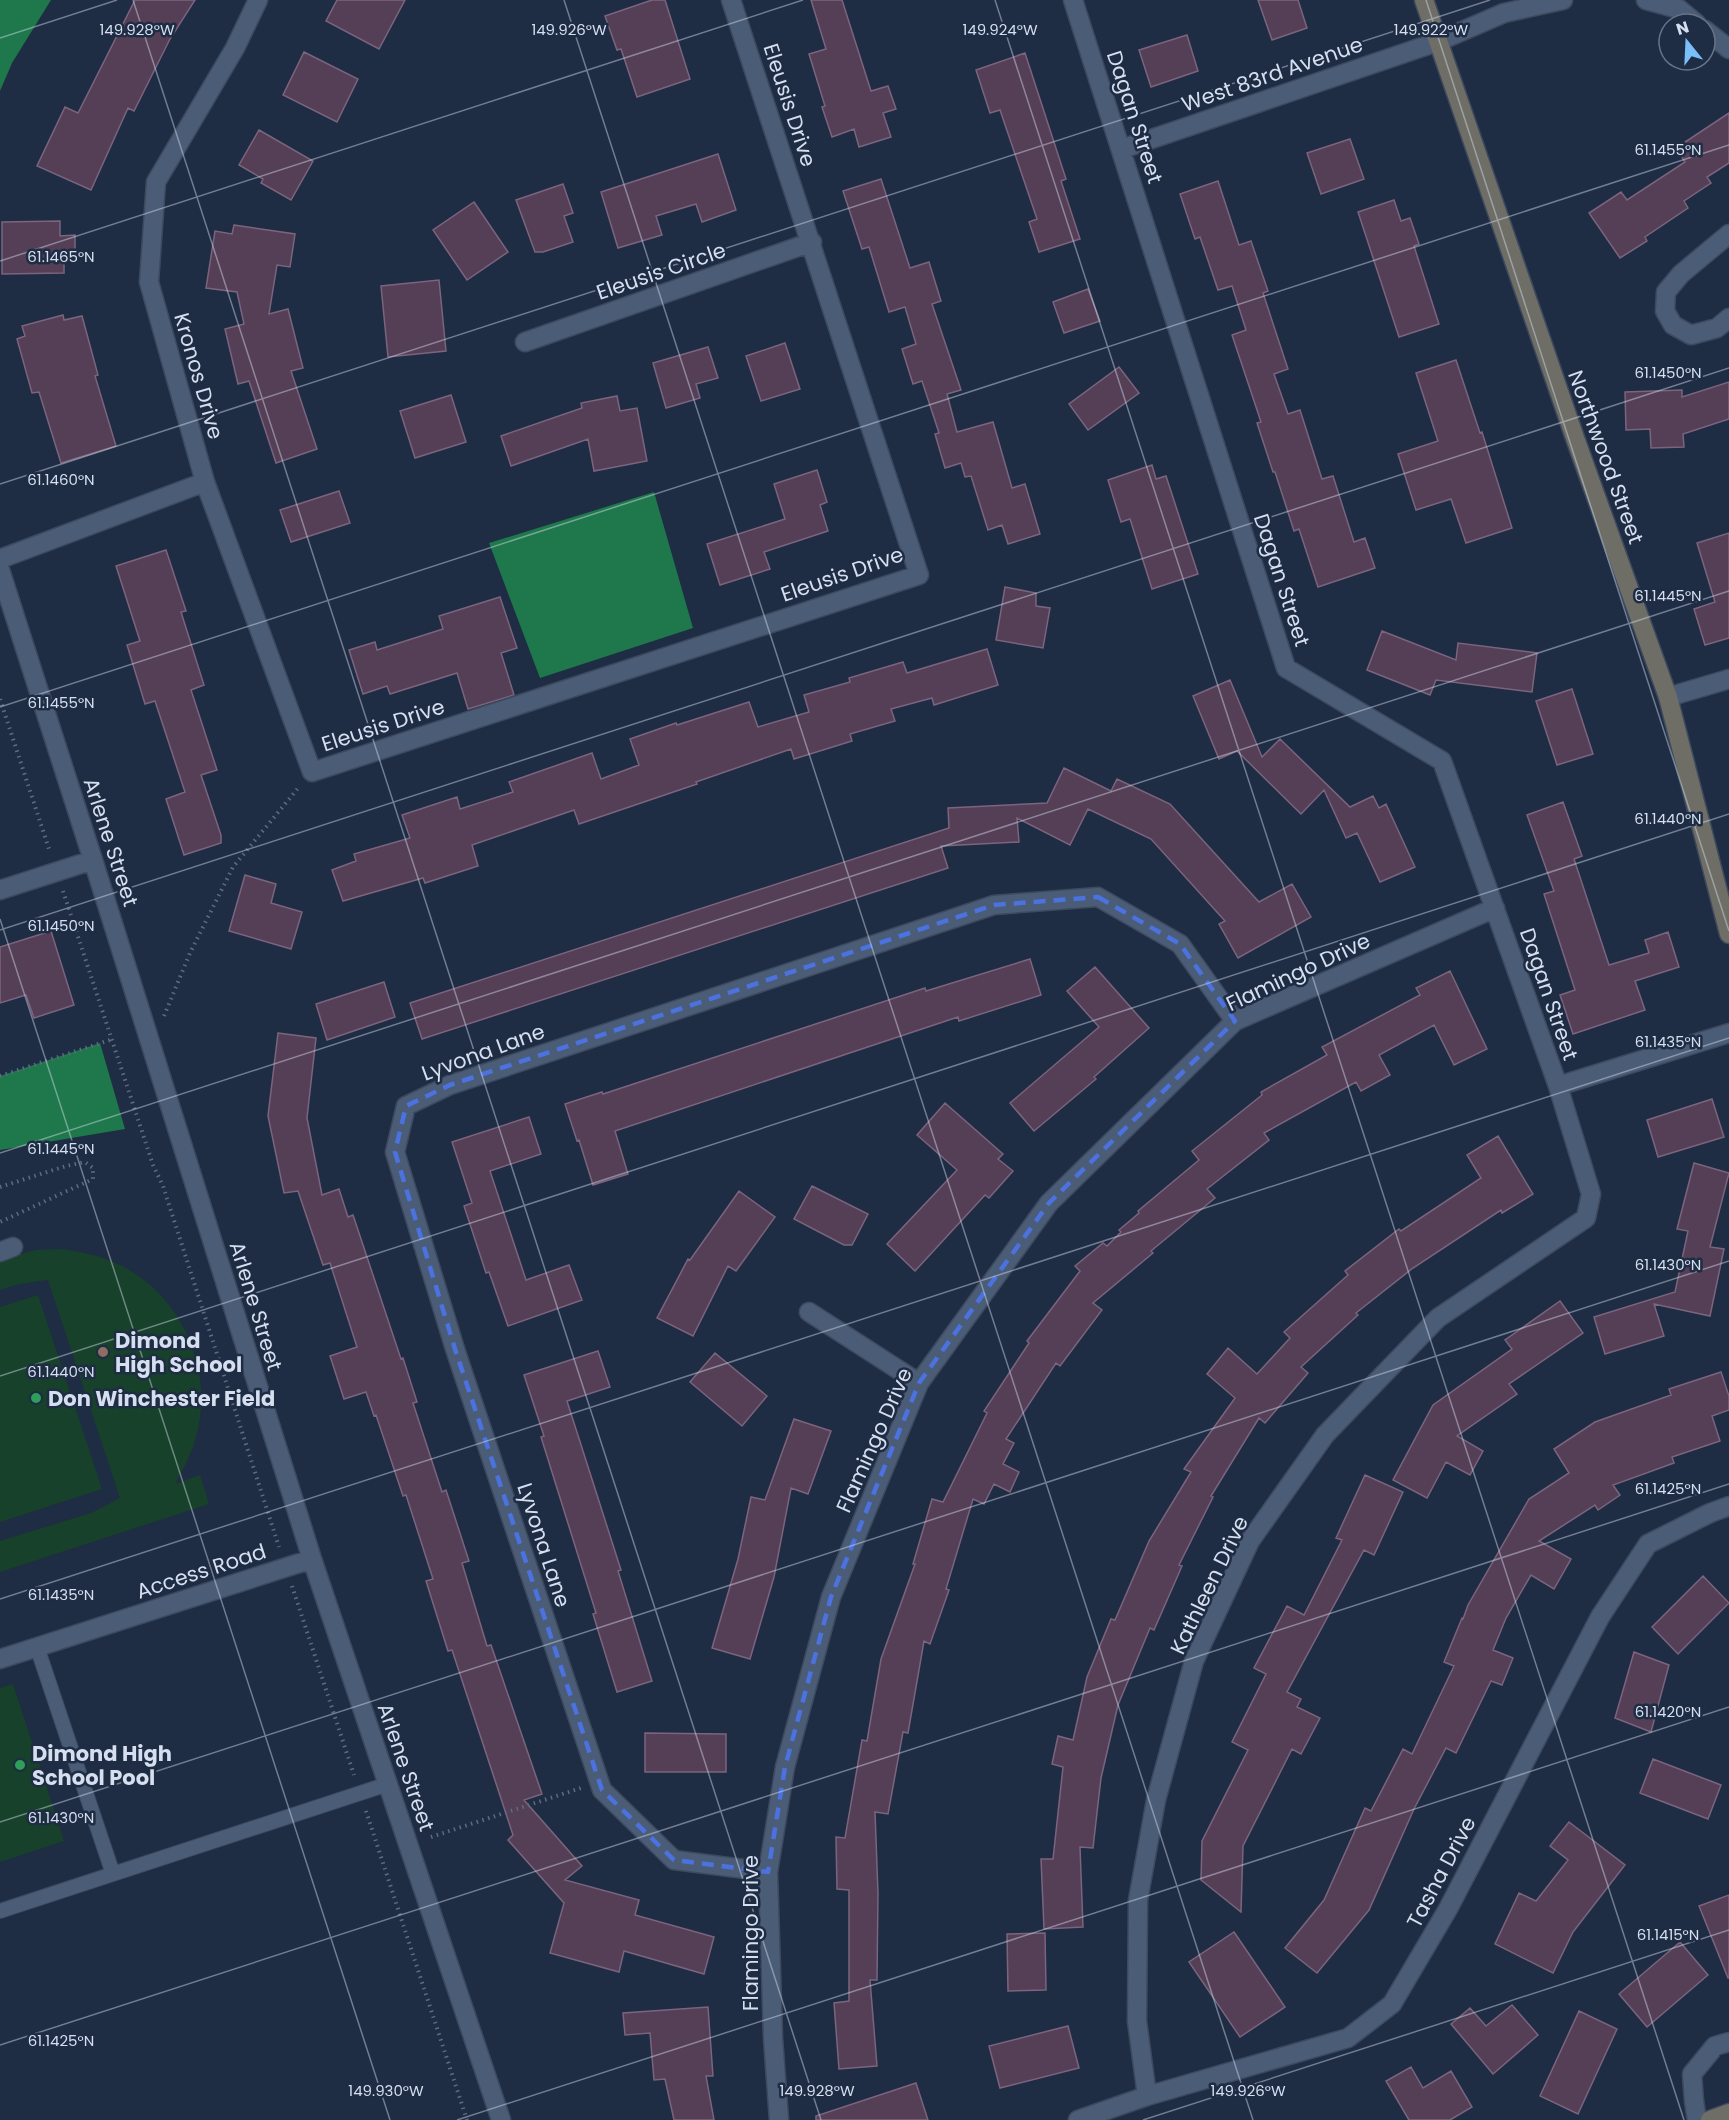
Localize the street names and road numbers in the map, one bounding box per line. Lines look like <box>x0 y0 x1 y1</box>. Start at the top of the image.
street label: West 83rd Avenue <box>1178 29 1366 119</box>
street label: Eleusis Drive <box>756 40 824 170</box>
street label: Dagan Street <box>1100 47 1170 187</box>
street label: Eleusis Circle <box>592 235 730 307</box>
street label: Kronos Drive <box>167 310 231 442</box>
street label: Northwood Street <box>1561 366 1651 548</box>
street label: Dagan Street <box>1247 510 1317 650</box>
street label: Eleusis Drive <box>777 539 907 609</box>
street label: Eleusis Drive <box>318 691 448 759</box>
street label: Arlene Street <box>77 774 145 910</box>
street label: Dagan Street <box>1513 924 1585 1064</box>
street label: Flamingo Drive <box>1221 926 1375 1018</box>
street label: Lyvona Lane <box>417 1016 549 1088</box>
street label: Arlene Street <box>223 1238 289 1374</box>
street label: Flamingo Drive <box>829 1363 919 1517</box>
street label: Lyvona Lane <box>510 1479 578 1611</box>
street label: Kathleen Drive <box>1163 1511 1255 1659</box>
street label: Access Road <box>132 1536 270 1606</box>
street label: Arlene Street <box>371 1699 441 1835</box>
street label: Tasha Drive <box>1399 1811 1483 1933</box>
street label: Flamingo Drive <box>736 1855 765 2011</box>

